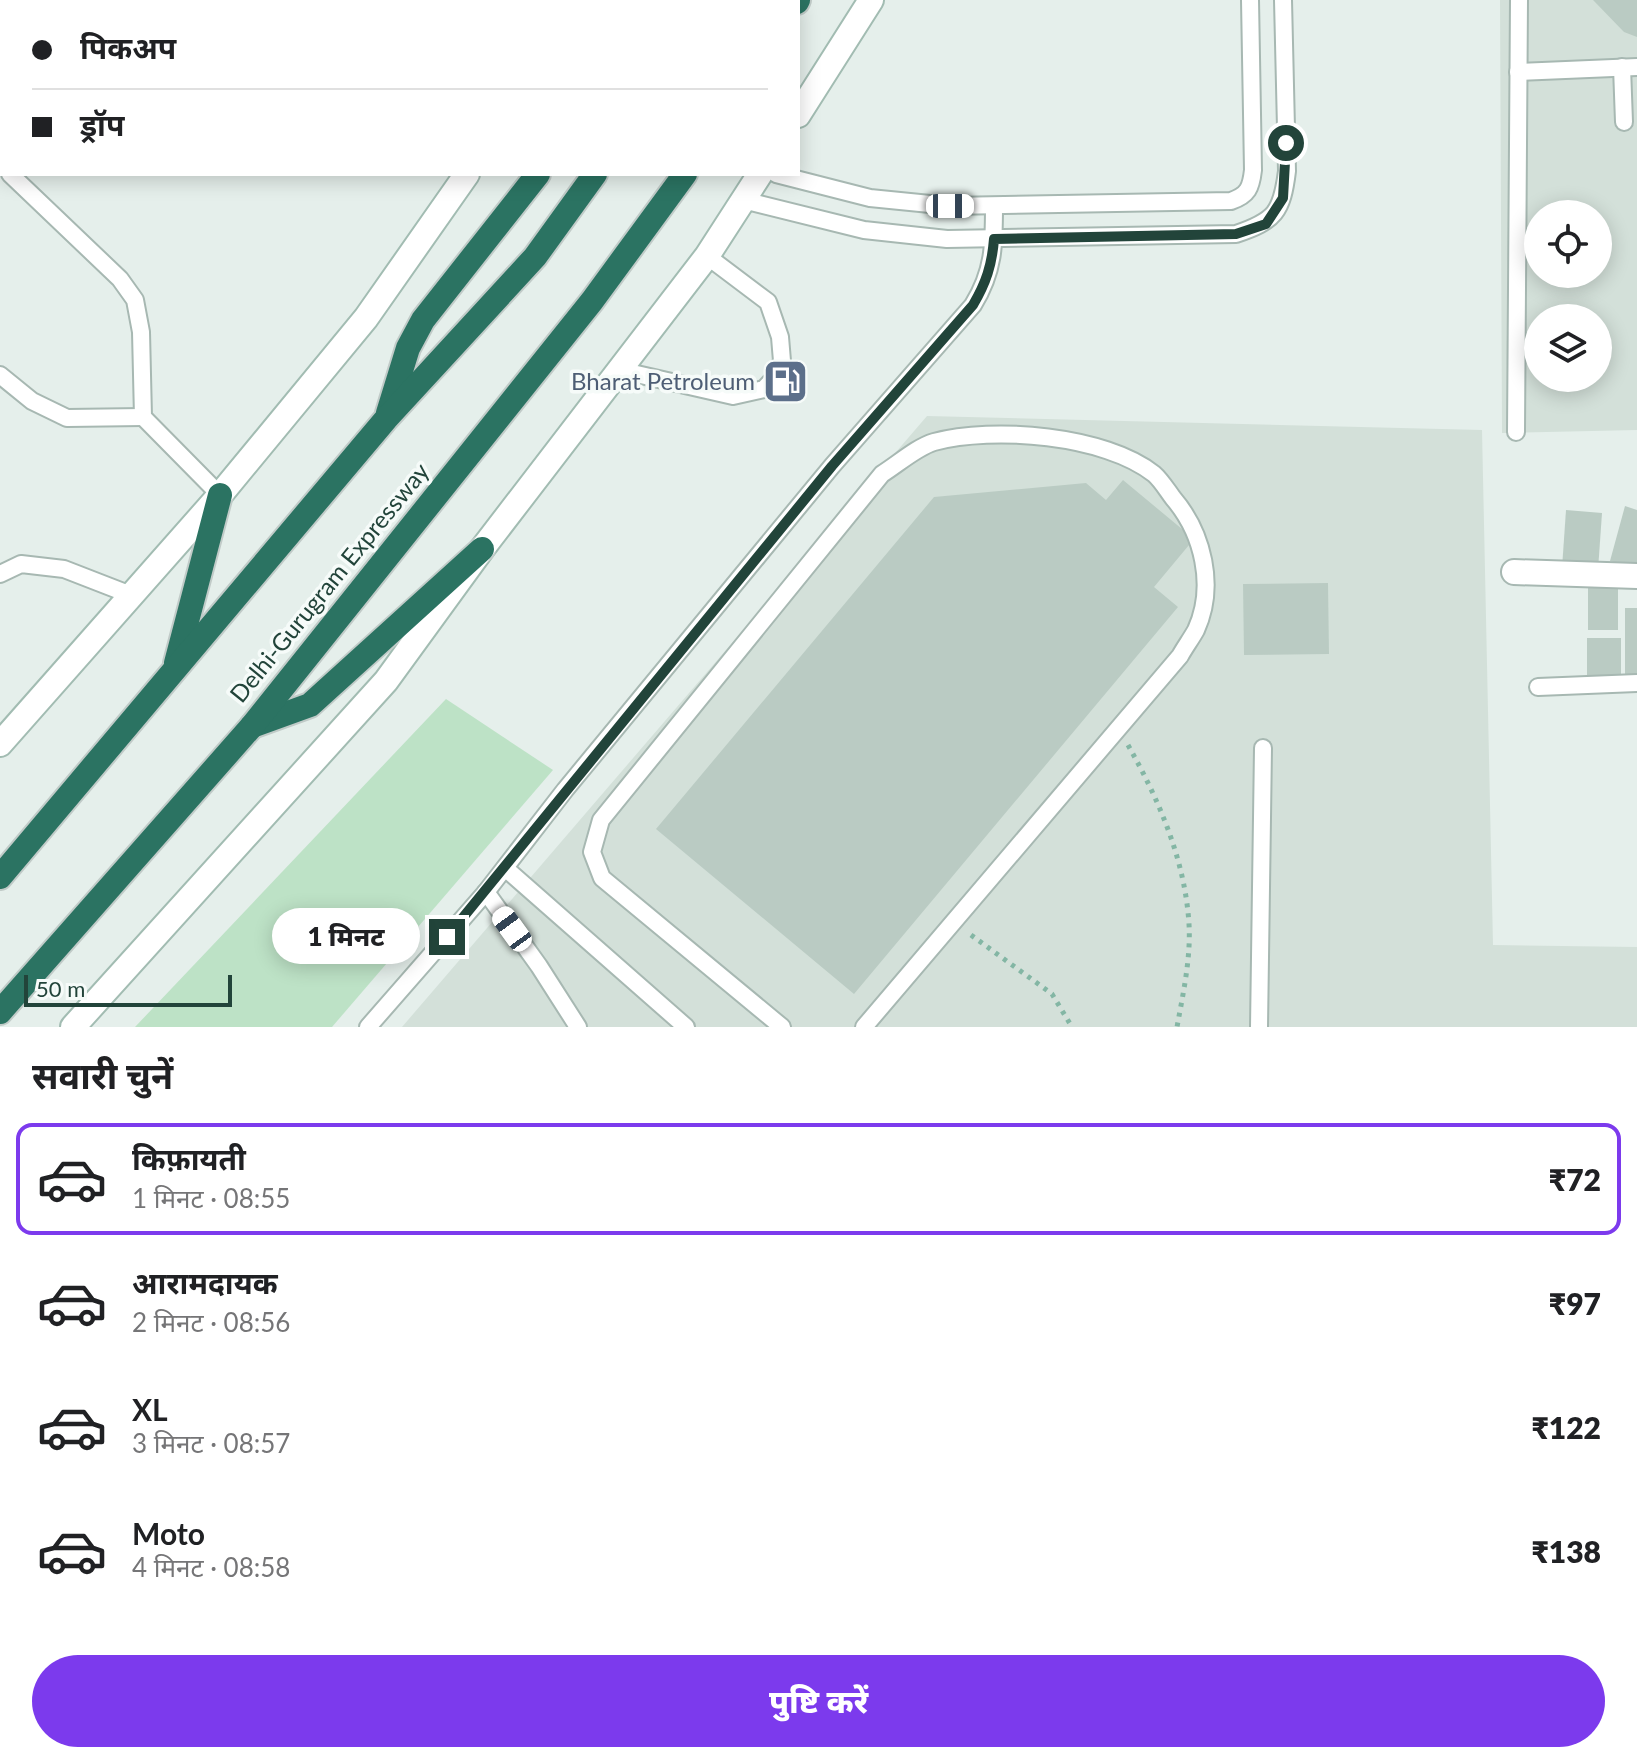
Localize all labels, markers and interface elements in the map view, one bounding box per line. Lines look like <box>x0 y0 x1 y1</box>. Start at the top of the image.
text: पिकअप <box>80 29 176 65</box>
text: ड्रॉप <box>80 106 124 142</box>
route start <box>1268 125 1304 161</box>
car <box>926 194 974 218</box>
map controls <box>1524 200 1612 392</box>
button: locate <box>1524 200 1612 288</box>
button: layers <box>1524 304 1612 392</box>
fuel station icon: Bharat Petroleum <box>762 358 810 406</box>
place label: Bharat Petroleum <box>571 366 755 395</box>
street label: Delhi-Gurugram Expressway <box>223 456 435 708</box>
car <box>488 903 536 955</box>
callout: 1 मिनट <box>271 909 419 965</box>
route end <box>429 919 465 955</box>
text: 1 मिनट <box>307 920 385 952</box>
scale bar <box>24 971 232 1007</box>
text: 50 m <box>36 975 85 1002</box>
text: सवारी चुनें <box>32 1053 173 1097</box>
text: किफ़ायती <box>132 1140 246 1176</box>
icon: car <box>36 1143 108 1215</box>
text: ₹72 <box>1549 1161 1601 1197</box>
text: 1 मिनट · 08:55 <box>132 1182 290 1214</box>
text: आरामदायक <box>132 1264 278 1300</box>
icon: car <box>36 1267 108 1339</box>
text: ₹97 <box>1549 1285 1601 1321</box>
text: 2 मिनट · 08:56 <box>132 1306 290 1338</box>
icon: car <box>36 1391 108 1463</box>
text: XL <box>132 1391 168 1427</box>
text: ₹122 <box>1531 1409 1601 1445</box>
text: 3 मिनट · 08:57 <box>132 1427 290 1459</box>
icon: car <box>36 1515 108 1587</box>
text: Moto <box>132 1515 205 1551</box>
text: ₹138 <box>1531 1533 1601 1569</box>
text: 4 मिनट · 08:58 <box>132 1551 290 1583</box>
button: पुष्टि करें <box>32 1655 1605 1747</box>

